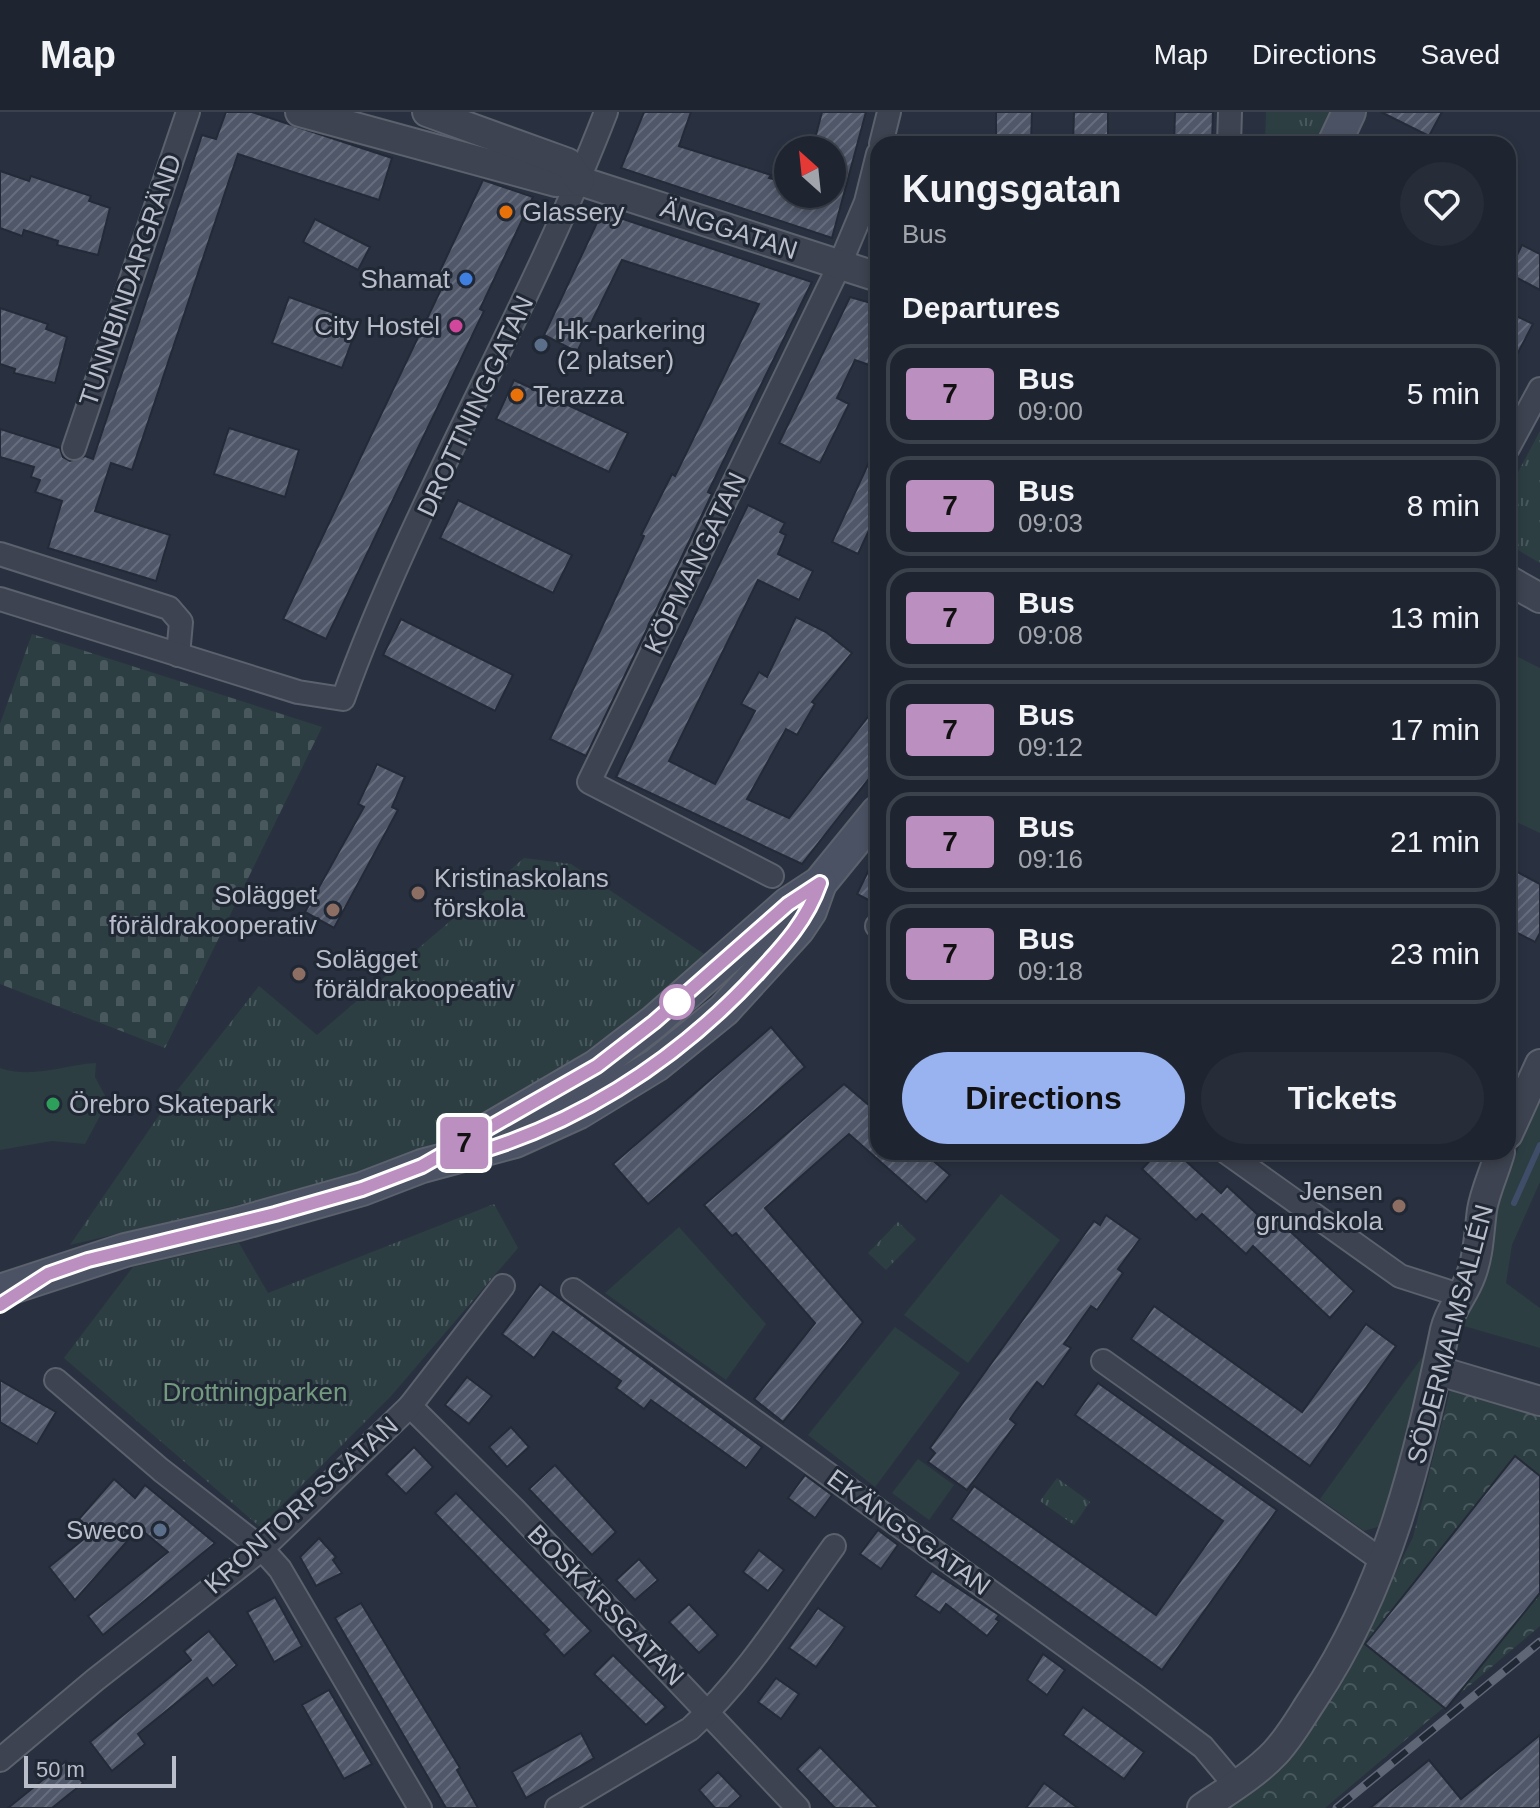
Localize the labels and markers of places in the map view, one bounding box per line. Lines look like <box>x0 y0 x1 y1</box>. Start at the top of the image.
place label: Glassery <box>522 197 625 227</box>
marker: Glassery <box>497 203 515 221</box>
place label: Shamat <box>360 264 451 294</box>
marker: Shamat <box>457 270 475 288</box>
place label: City Hostel <box>314 311 440 341</box>
place label: Hk-parkering (2 platser) <box>557 315 706 375</box>
marker: City Hostel <box>447 317 465 335</box>
marker: Hk-parkering (2 platser) <box>532 336 550 354</box>
place label: Terazza <box>533 380 625 410</box>
marker: Terazza <box>508 386 526 404</box>
place label: Kristinaskolans förskola <box>434 863 609 923</box>
place label: Solägget föräldrakooperativ <box>109 880 318 940</box>
marker: Kristinaskolans förskola <box>409 884 427 902</box>
marker: Solägget föräldrakooperativ <box>324 901 342 919</box>
place label: Solägget föräldrakoopeativ <box>315 944 514 1004</box>
marker: Solägget föräldrakoopeativ <box>290 965 308 983</box>
unlabelled marker <box>660 985 694 1019</box>
place label: Örebro Skatepark <box>69 1089 275 1119</box>
marker: Örebro Skatepark <box>44 1095 62 1113</box>
place label: Jensen grundskola <box>1256 1176 1384 1236</box>
marker: Jensen grundskola <box>1390 1197 1408 1215</box>
place label: Sweco <box>66 1515 144 1545</box>
marker: Sweco <box>151 1521 169 1539</box>

